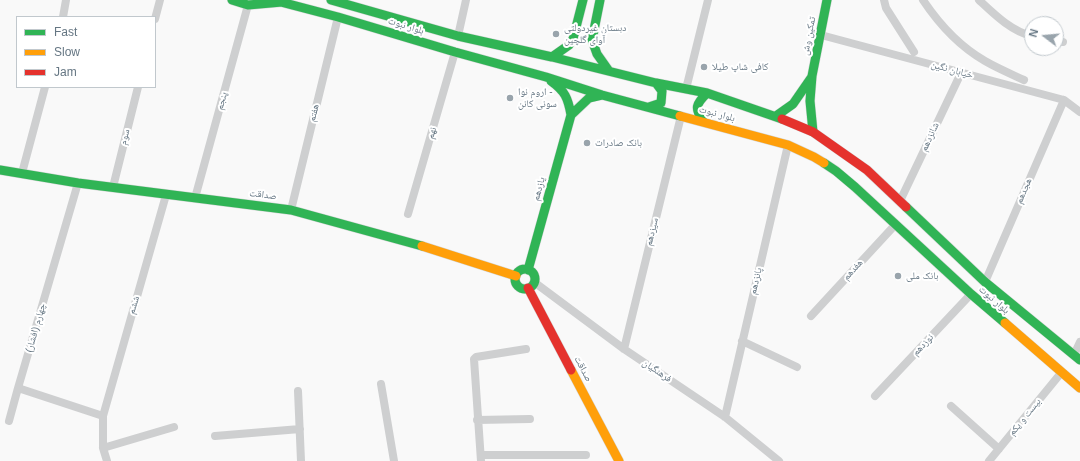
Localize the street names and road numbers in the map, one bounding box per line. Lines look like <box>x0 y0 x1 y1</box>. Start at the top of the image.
street label: بلوار نبوت <box>387 15 425 37</box>
street label: تمکین وش <box>799 16 819 56</box>
street label: خیابان نگین <box>930 59 974 81</box>
street label: پنجم <box>214 91 230 111</box>
street label: هفتم <box>306 103 322 123</box>
street label: بلوار نبوت <box>698 103 736 125</box>
street label: شانزدهم <box>918 121 942 153</box>
street label: نهم <box>425 126 439 140</box>
street label: سوم <box>117 128 133 146</box>
street label: یازدهم <box>530 176 548 202</box>
street label: هجدهم <box>1013 176 1035 206</box>
street label: صداقت <box>249 187 277 203</box>
street label: سیزدهم <box>643 217 661 247</box>
street label: هفدهم <box>840 257 866 283</box>
street label: پانزدهم <box>747 266 765 296</box>
street label: بلوار نبوت <box>976 283 1012 317</box>
street label: ششم <box>126 294 142 316</box>
street label: چهارم (افشار) <box>23 302 49 354</box>
street label: نوزدهم <box>910 331 936 359</box>
street label: صداقت <box>571 354 595 384</box>
street label: فرهنگیان <box>640 357 674 385</box>
street label: بیست و یکم <box>1006 396 1044 438</box>

